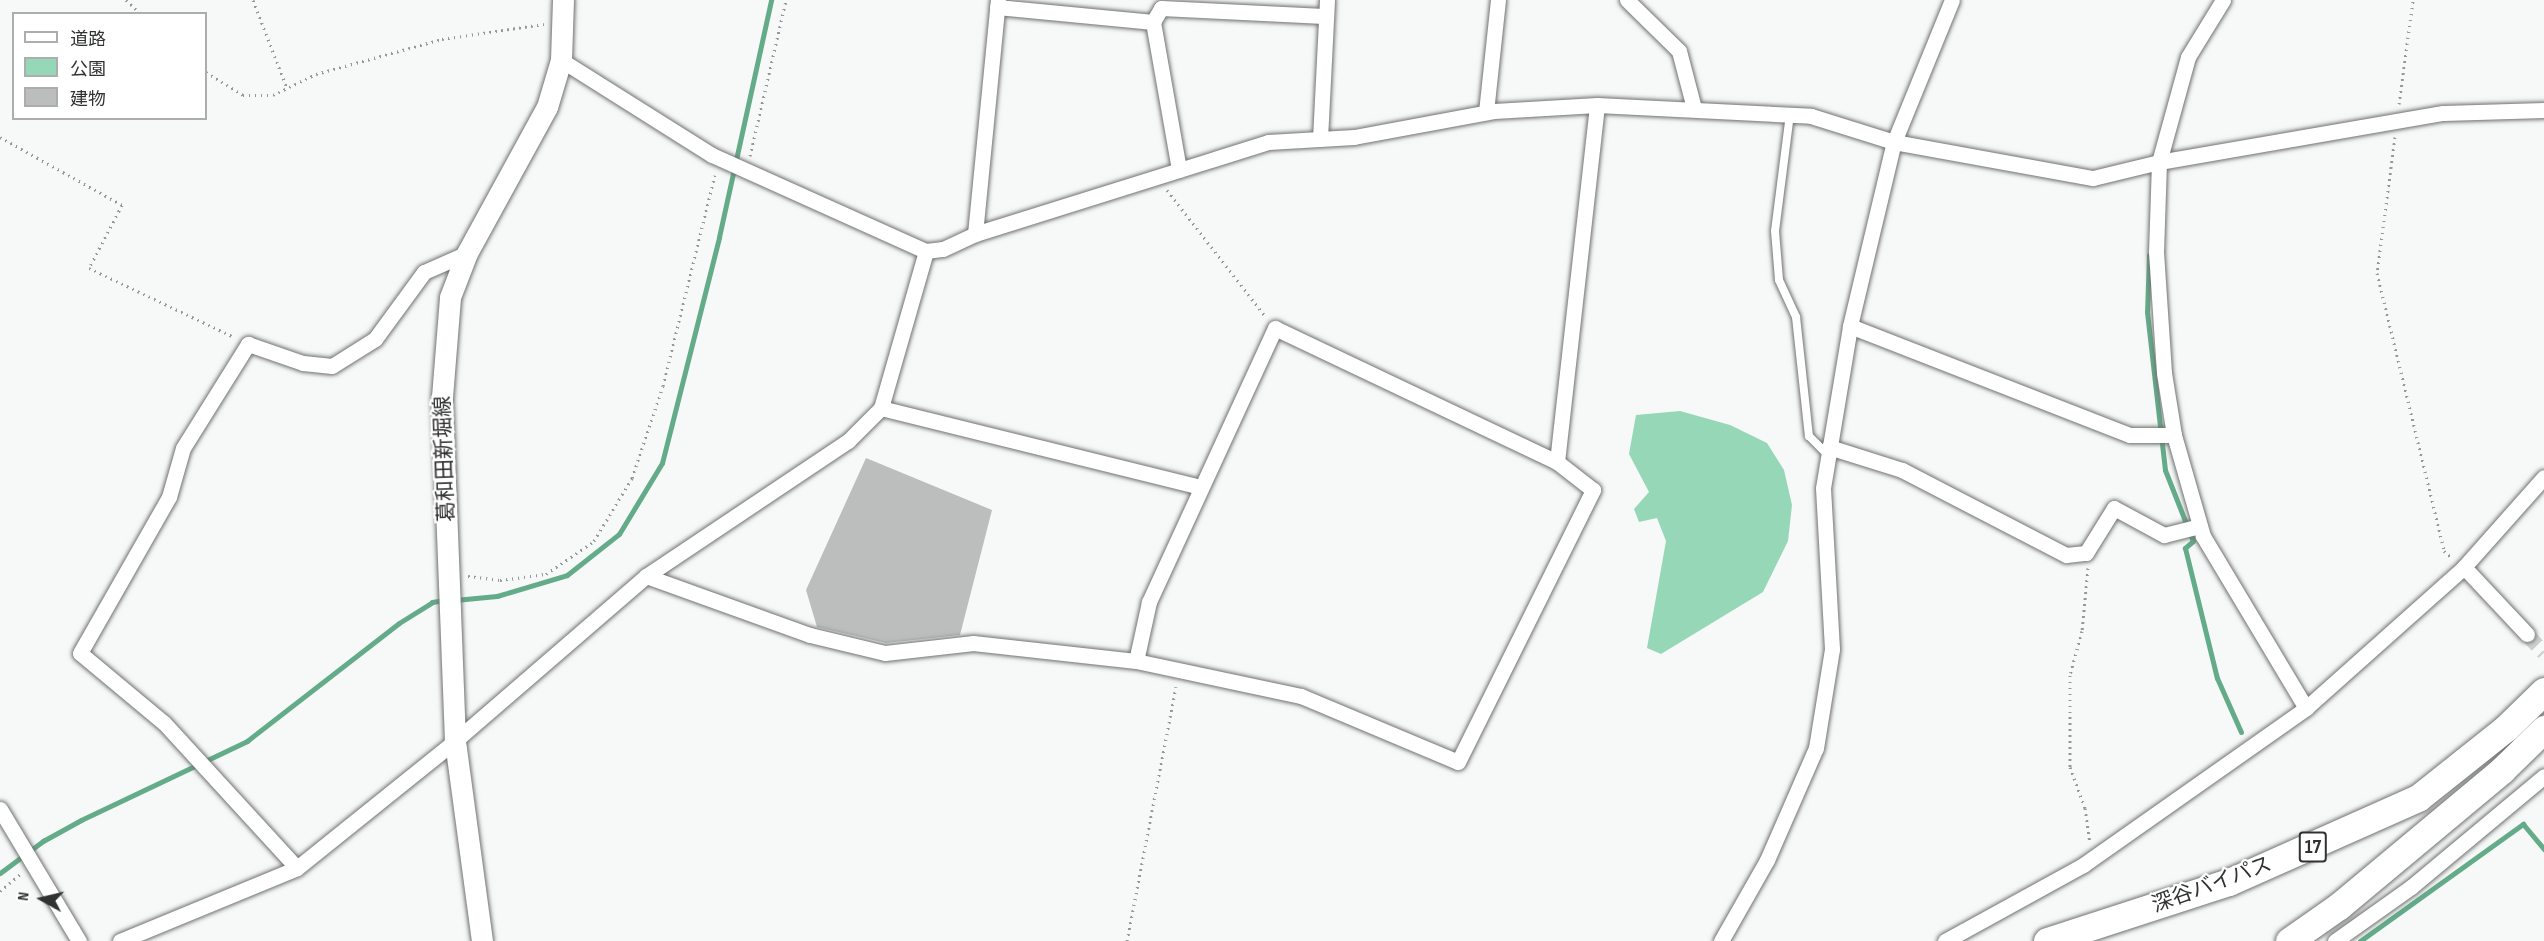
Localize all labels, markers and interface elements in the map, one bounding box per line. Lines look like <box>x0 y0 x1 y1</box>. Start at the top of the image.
legend <box>12 12 207 120</box>
text: 道路 <box>70 29 106 50</box>
text: 公園 <box>70 59 106 80</box>
text: 建物 <box>70 89 106 110</box>
street label: 葛和田新堀線 <box>430 396 460 522</box>
road number: 17 <box>2298 830 2328 864</box>
street label: 深谷バイパス <box>2148 852 2276 918</box>
north arrow <box>12 869 72 929</box>
text: N <box>14 891 34 902</box>

